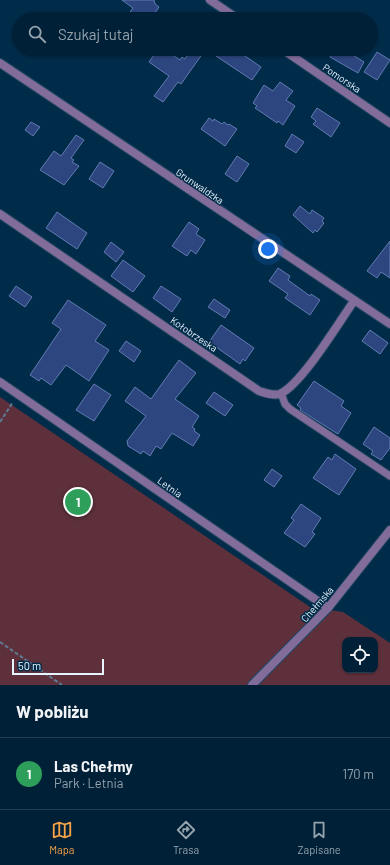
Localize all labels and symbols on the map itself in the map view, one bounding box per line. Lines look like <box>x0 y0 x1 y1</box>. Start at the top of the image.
street label: Pomorska <box>321 61 363 95</box>
street label: Grunwaldzka <box>174 166 226 206</box>
your location <box>258 239 278 259</box>
street label: Kołobrzeska <box>168 314 220 354</box>
street label: Letnia <box>155 474 185 500</box>
pin: 1 <box>65 487 91 517</box>
street label: Chełmska <box>298 584 336 624</box>
scale bar <box>12 657 104 676</box>

